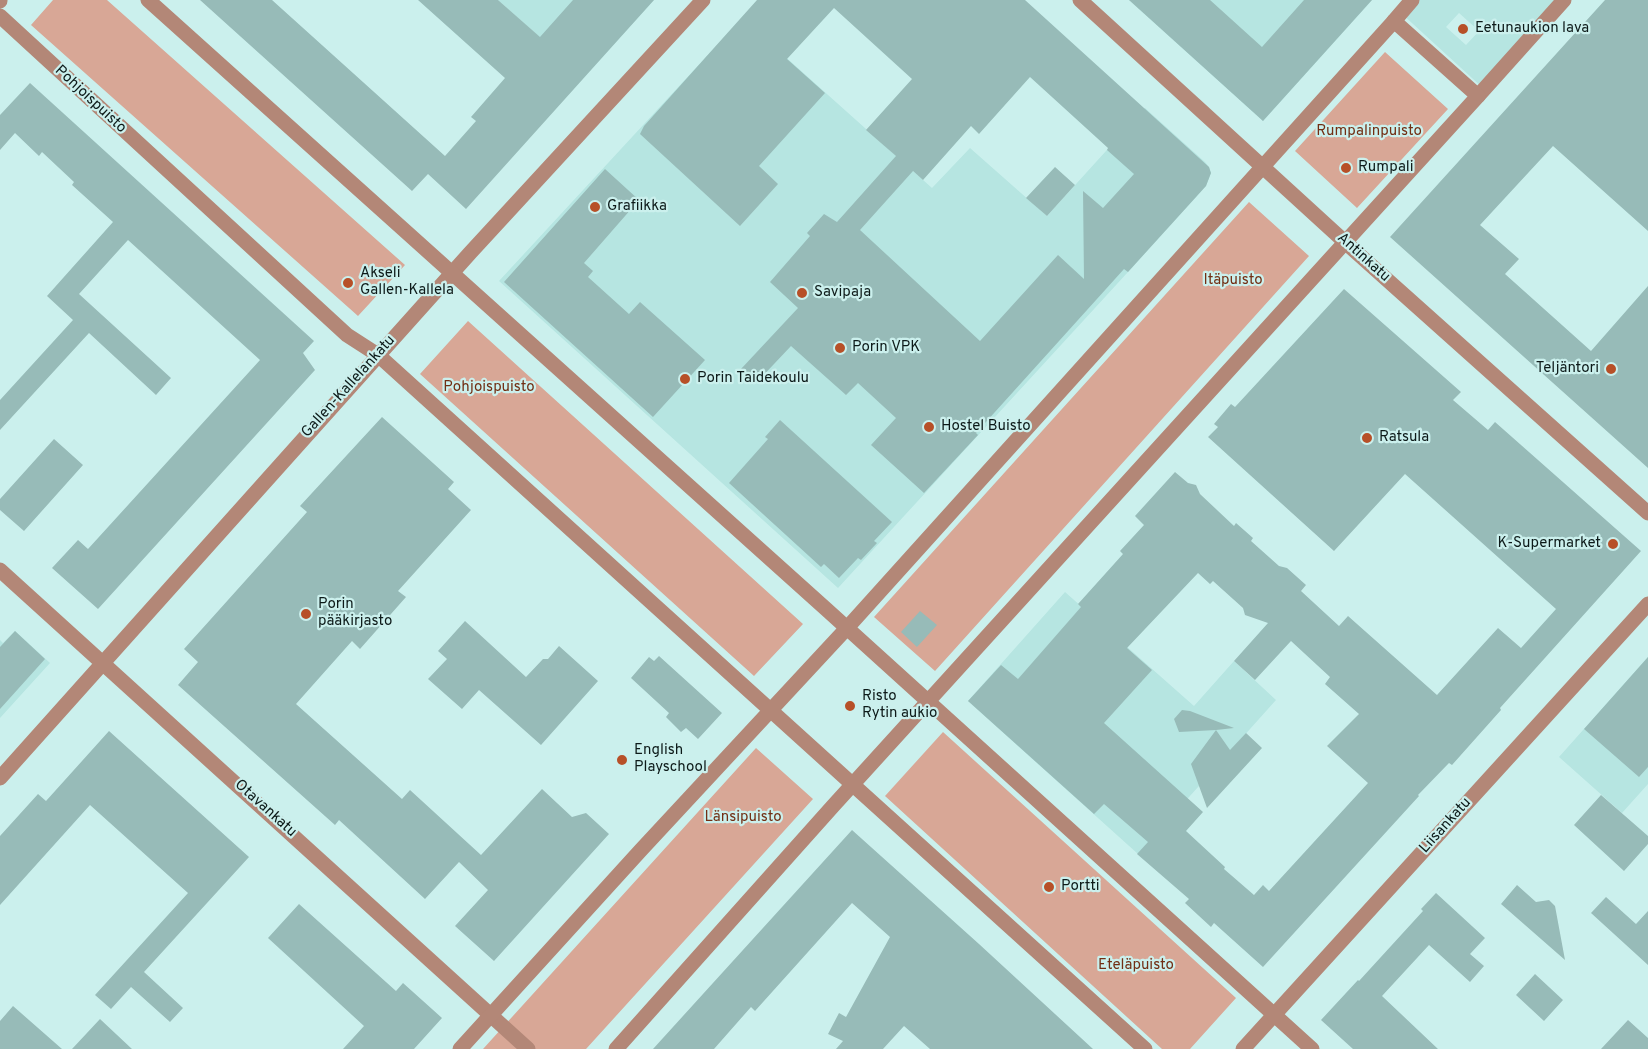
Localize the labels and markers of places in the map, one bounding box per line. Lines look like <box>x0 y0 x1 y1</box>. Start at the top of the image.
place label: Eetunaukion lava <box>1475 20 1589 38</box>
marker: Eetunaukion lava <box>1456 22 1470 36</box>
place label: Rumpali <box>1358 159 1414 177</box>
marker: Rumpali <box>1339 161 1353 175</box>
place label: Grafiikka <box>607 198 667 216</box>
marker: Grafiikka <box>588 200 602 214</box>
place label: Akseli Gallen-Kallela <box>360 265 454 300</box>
marker: Akseli Gallen-Kallela <box>341 276 355 290</box>
place label: Savipaja <box>814 284 871 302</box>
marker: Savipaja <box>795 286 809 300</box>
place label: Porin VPK <box>852 339 920 357</box>
marker: Porin VPK <box>833 341 847 355</box>
place label: Teljäntori <box>1536 360 1599 378</box>
marker: Teljäntori <box>1604 362 1618 376</box>
place label: Porin Taidekoulu <box>697 370 809 388</box>
marker: Porin Taidekoulu <box>678 372 692 386</box>
place label: Hostel Buisto <box>941 418 1031 436</box>
marker: Hostel Buisto <box>922 420 936 434</box>
place label: Ratsula <box>1379 429 1429 447</box>
marker: Ratsula <box>1360 431 1374 445</box>
place label: K-Supermarket <box>1498 535 1601 553</box>
marker: K-Supermarket <box>1606 537 1620 551</box>
place label: Porin pääkirjasto <box>318 596 392 631</box>
marker: Porin pääkirjasto <box>299 607 313 621</box>
place label: Risto Rytin aukio <box>862 688 937 723</box>
marker: Risto Rytin aukio <box>843 699 857 713</box>
place label: English Playschool <box>634 742 707 777</box>
marker: English Playschool <box>615 753 629 767</box>
place label: Portti <box>1061 878 1099 896</box>
marker: Portti <box>1042 880 1056 894</box>

